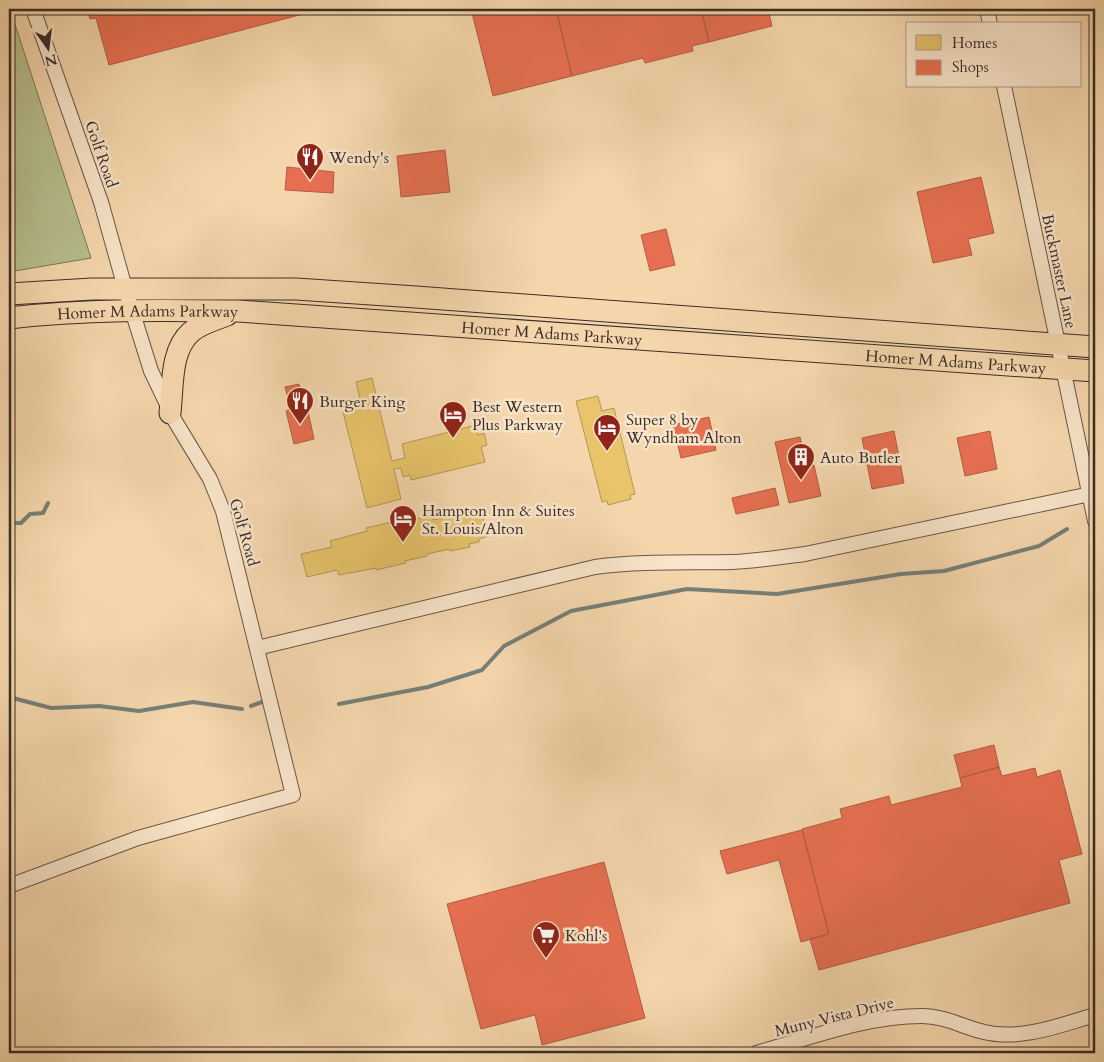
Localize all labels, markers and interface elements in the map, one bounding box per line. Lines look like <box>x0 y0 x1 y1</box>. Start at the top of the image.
north arrow <box>22 22 72 72</box>
legend <box>906 22 1082 88</box>
text: Homes <box>952 33 997 53</box>
text: N <box>43 49 59 71</box>
text: Shops <box>952 57 989 77</box>
street label: Golf Road <box>79 118 123 191</box>
restaurant icon: Wendy's <box>295 142 325 181</box>
place label: Wendy's <box>328 147 389 169</box>
street label: Buckmaster Lane <box>1036 212 1082 331</box>
street label: Homer M Adams Parkway <box>56 300 239 326</box>
street label: Homer M Adams Parkway <box>461 317 644 351</box>
street label: Homer M Adams Parkway <box>865 345 1048 380</box>
restaurant icon: Burger King <box>285 386 315 425</box>
place label: Burger King <box>319 391 405 413</box>
place label: Best Western Plus Parkway <box>472 396 563 436</box>
hotel icon: Best Western Plus Parkway <box>438 400 468 439</box>
place label: Super 8 by Wyndham Alton <box>625 409 742 449</box>
hotel icon: Super 8 by Wyndham Alton <box>592 413 622 452</box>
building icon: Auto Butler <box>786 442 816 481</box>
place label: Auto Butler <box>820 447 900 469</box>
street label: Golf Road <box>224 496 264 569</box>
place label: Hampton Inn & Suites St. Louis/Alton <box>422 500 575 540</box>
hotel icon: Hampton Inn & Suites St. Louis/Alton <box>388 504 418 543</box>
supermarket icon: Kohl's <box>531 920 561 959</box>
place label: Kohl's <box>565 925 607 947</box>
street label: Muny Vista Drive <box>772 992 896 1042</box>

